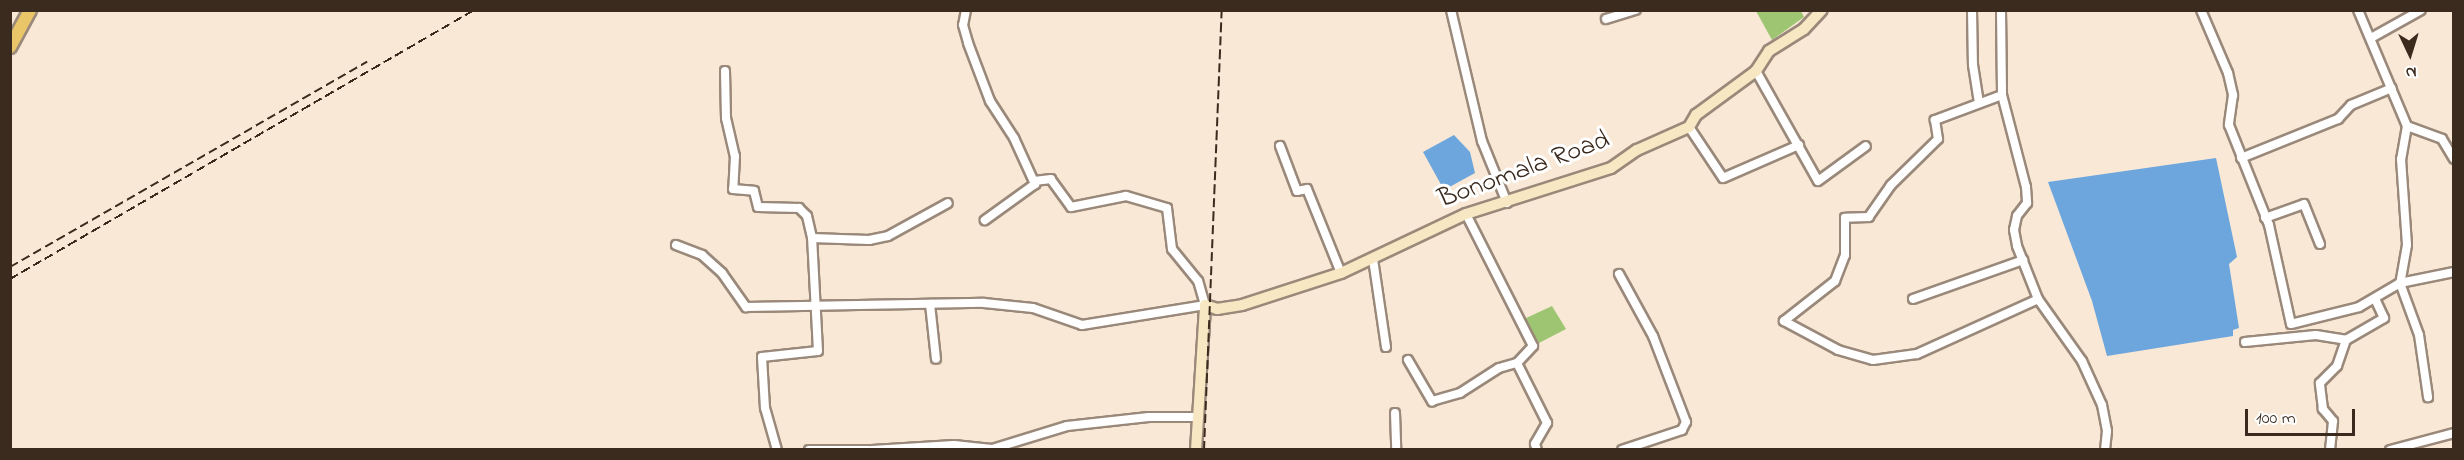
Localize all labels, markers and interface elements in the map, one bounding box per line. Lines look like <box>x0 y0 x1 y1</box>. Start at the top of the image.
north arrow <box>2380 24 2440 84</box>
text: N <box>2405 60 2417 84</box>
street label: Bonomala Road <box>1434 124 1614 216</box>
scale bar <box>2248 397 2358 435</box>
text: 100 m <box>2256 406 2296 432</box>

